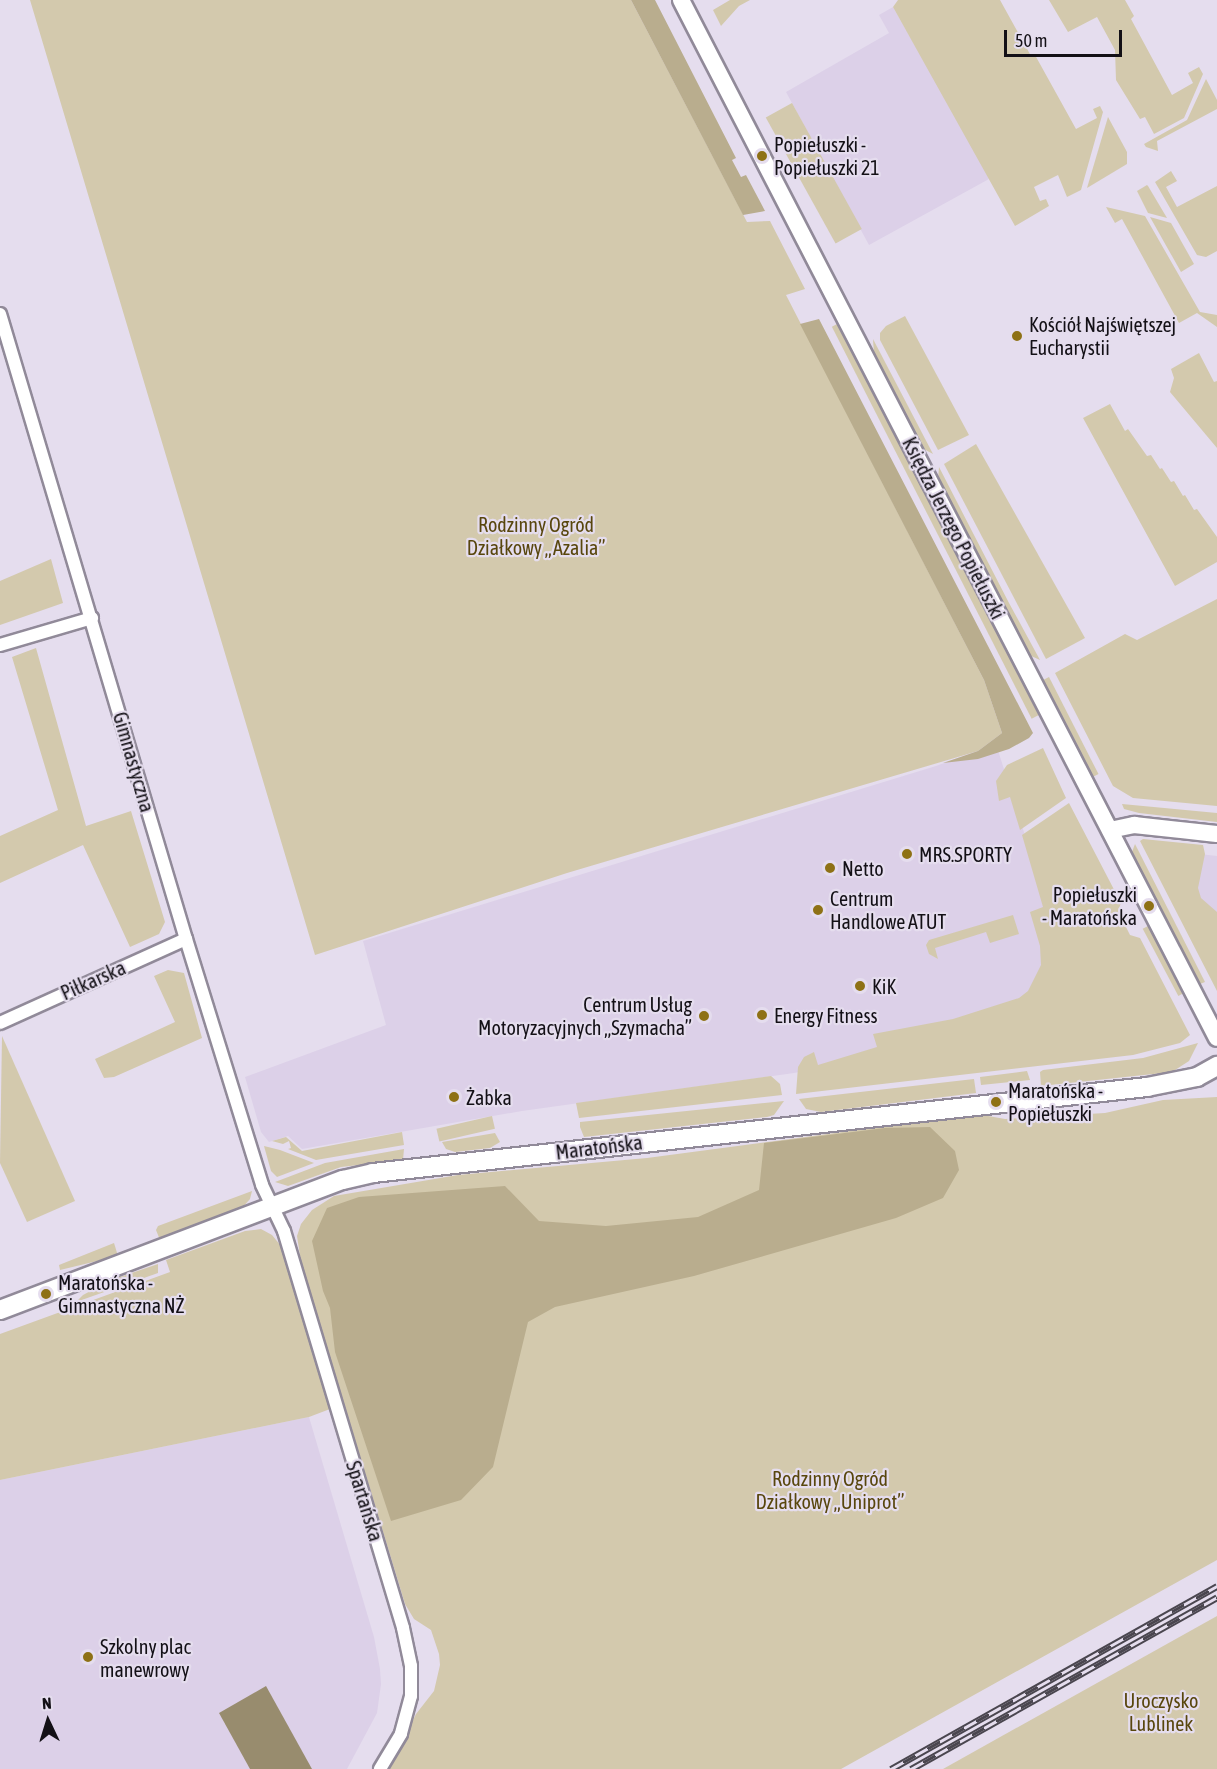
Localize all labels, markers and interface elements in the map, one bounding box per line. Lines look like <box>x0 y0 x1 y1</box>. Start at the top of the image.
scale bar <box>1007 18 1126 56</box>
text: 50 m <box>1015 30 1047 51</box>
place label: Popiełuszki - Popiełuszki 21 <box>774 132 880 179</box>
marker: Popiełuszki - Popiełuszki 21 <box>755 149 769 163</box>
place label: Kościół Najświętszej Eucharystii <box>1029 312 1176 359</box>
marker: Kościół Najświętszej Eucharystii <box>1010 329 1024 343</box>
street label: Księdza Jerzego Popiełuszki <box>898 433 1010 623</box>
park label: Rodzinny Ogród Działkowy „Azalia” <box>467 512 605 559</box>
street label: Gimnastyczna <box>108 709 160 815</box>
place label: MRS.SPORTY <box>919 842 1012 866</box>
marker: MRS.SPORTY <box>900 847 914 861</box>
place label: Netto <box>842 856 884 880</box>
marker: Netto <box>823 861 837 875</box>
place label: Popiełuszki - Maratońska <box>1042 882 1137 929</box>
place label: Centrum Handlowe ATUT <box>830 886 946 933</box>
marker: Popiełuszki - Maratońska <box>1142 899 1156 913</box>
marker: Centrum Handlowe ATUT <box>811 903 825 917</box>
street label: Piłkarska <box>57 955 129 1005</box>
place label: KiK <box>872 974 896 998</box>
marker: KiK <box>853 979 867 993</box>
place label: Centrum Usług Motoryzacyjnych „Szymacha” <box>478 993 692 1040</box>
place label: Energy Fitness <box>774 1003 877 1027</box>
marker: Energy Fitness <box>755 1008 769 1022</box>
marker: Centrum Usług Motoryzacyjnych „Szymacha” <box>697 1009 711 1023</box>
place label: Maratońska - Popiełuszki <box>1008 1078 1103 1125</box>
place label: Żabka <box>466 1085 512 1109</box>
marker: Żabka <box>447 1090 461 1104</box>
marker: Maratońska - Popiełuszki <box>989 1095 1003 1109</box>
street label: Maratońska <box>554 1130 644 1164</box>
place label: Maratońska - Gimnastyczna NŻ <box>58 1270 185 1317</box>
marker: Maratońska - Gimnastyczna NŻ <box>39 1287 53 1301</box>
street label: Spartańska <box>341 1458 389 1544</box>
park label: Rodzinny Ogród Działkowy „Uniprot” <box>756 1466 904 1513</box>
place label: Szkolny plac manewrowy <box>100 1634 191 1681</box>
marker: Szkolny plac manewrowy <box>81 1650 95 1664</box>
park label: Uroczysko Lublinek <box>1124 1689 1198 1736</box>
north arrow <box>18 1691 78 1751</box>
text: N <box>41 1694 52 1712</box>

